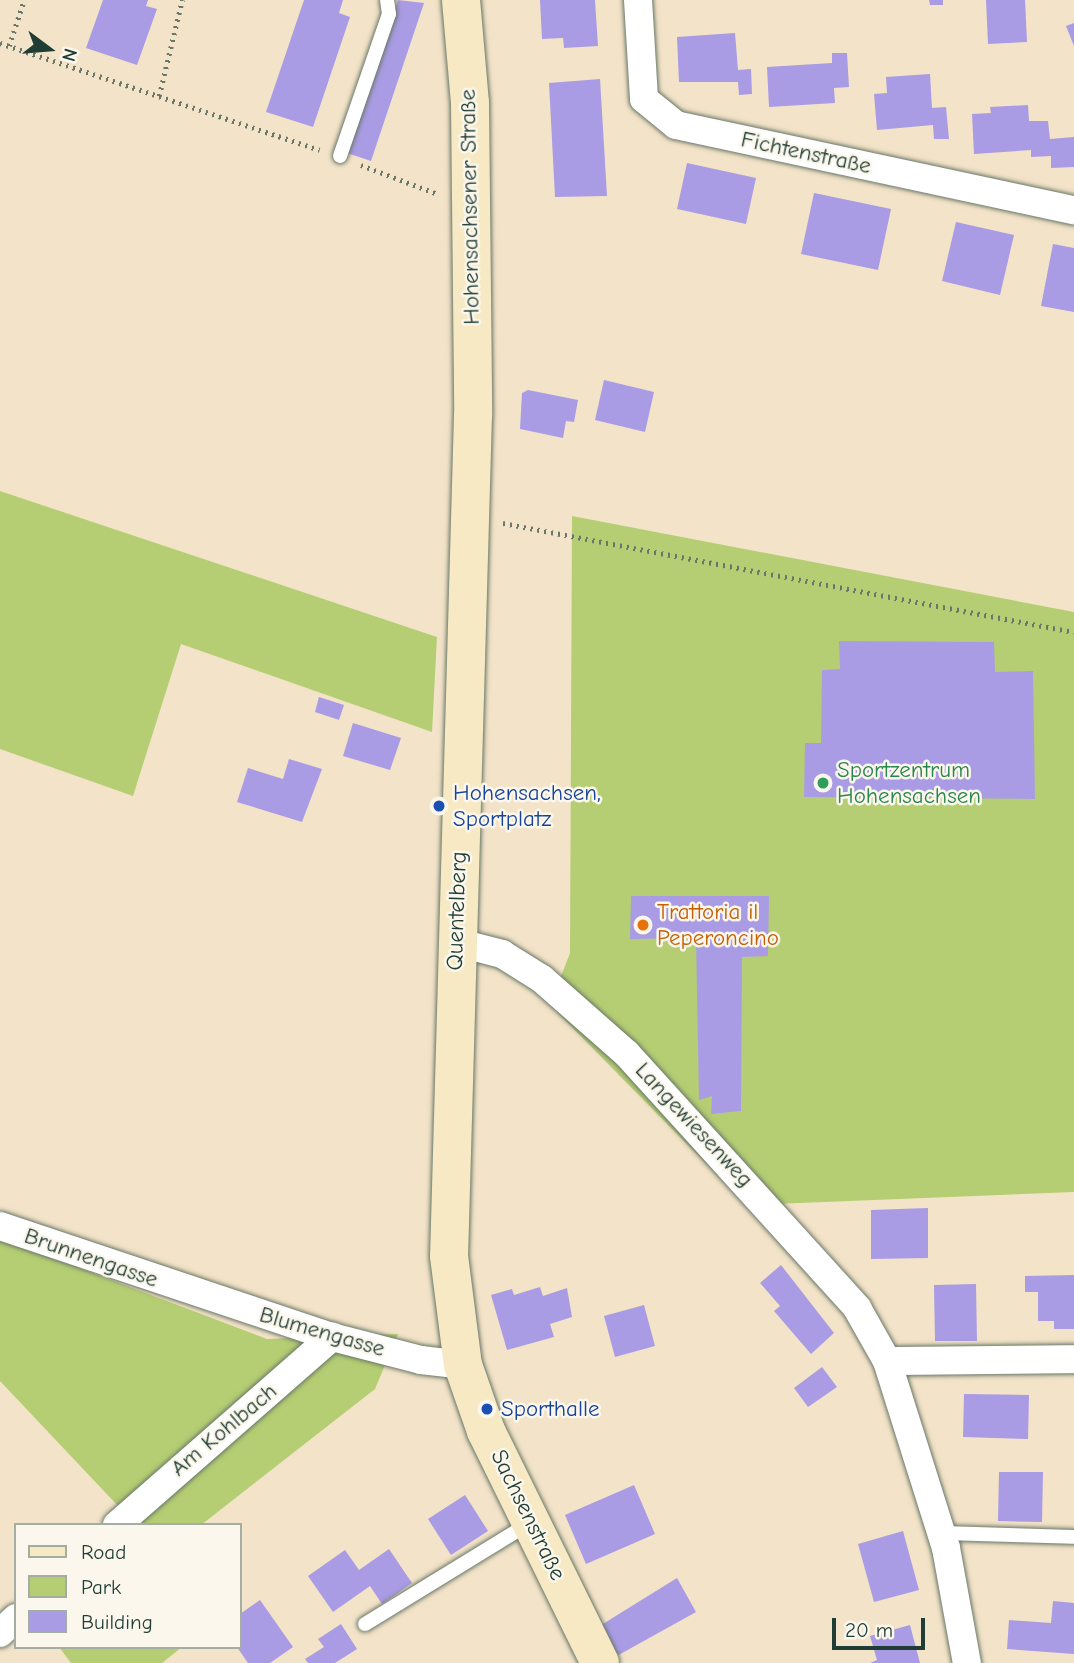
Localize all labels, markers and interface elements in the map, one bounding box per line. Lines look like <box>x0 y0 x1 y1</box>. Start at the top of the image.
north arrow <box>14 14 84 84</box>
text: N <box>57 46 81 64</box>
street label: Hohensachsener Straße <box>454 89 486 325</box>
street label: Fichtenstraße <box>738 126 874 180</box>
place label: Sportzentrum Hohensachsen <box>837 756 981 810</box>
marker: Sportzentrum Hohensachsen <box>815 775 831 791</box>
place label: Hohensachsen, Sportplatz <box>453 779 601 833</box>
marker: Hohensachsen, Sportplatz <box>431 798 447 814</box>
street label: Quentelberg <box>441 851 473 971</box>
place label: Trattoria il Peperoncino <box>657 898 779 952</box>
marker: Trattoria il Peperoncino <box>635 917 651 933</box>
street label: Langewiesenweg <box>629 1057 759 1193</box>
street label: Brunnengasse <box>21 1222 161 1294</box>
street label: Blumengasse <box>256 1301 388 1363</box>
street label: Am Kohlbach <box>165 1378 283 1482</box>
place label: Sporthalle <box>501 1395 600 1423</box>
marker: Sporthalle <box>479 1401 495 1417</box>
street label: Sachsenstraße <box>484 1445 572 1585</box>
legend <box>14 1523 242 1649</box>
text: Road <box>81 1540 126 1564</box>
text: Park <box>81 1575 121 1599</box>
scale bar <box>836 1604 929 1648</box>
text: Building <box>81 1610 153 1634</box>
text: 20 m <box>845 1618 893 1642</box>

